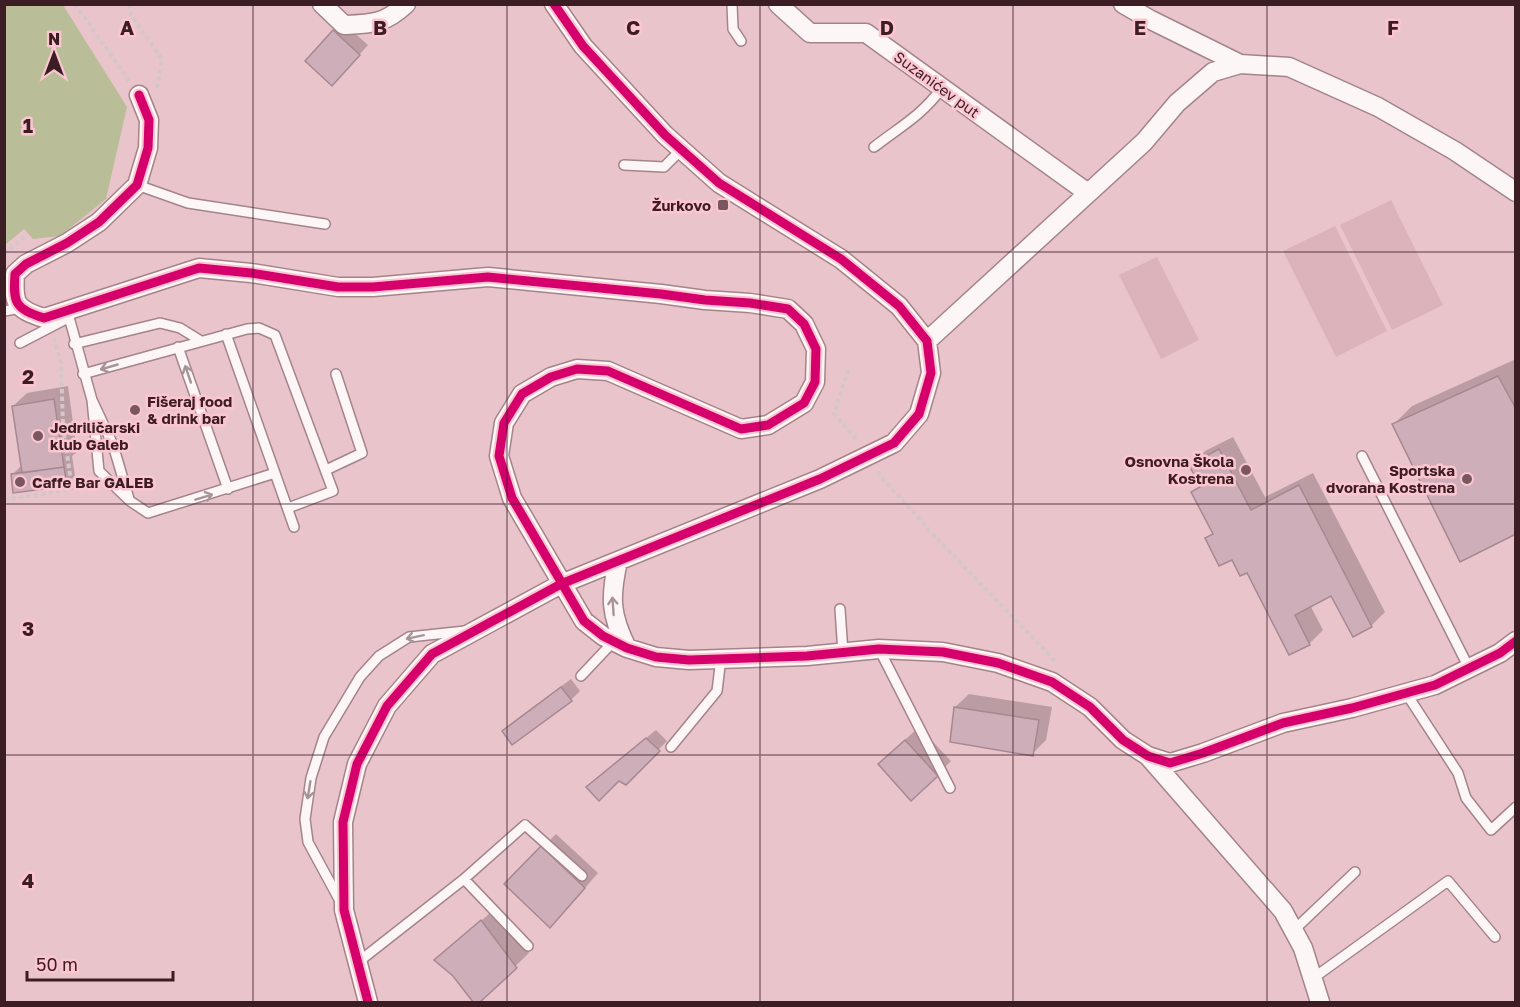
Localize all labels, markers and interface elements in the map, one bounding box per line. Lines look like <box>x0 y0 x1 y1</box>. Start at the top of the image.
text: A <box>120 15 134 39</box>
text: B <box>373 15 387 39</box>
text: C <box>626 15 640 39</box>
text: D <box>880 15 894 39</box>
text: E <box>1134 15 1146 39</box>
text: F <box>1387 15 1399 39</box>
north arrow <box>24 24 84 84</box>
text: N <box>48 29 60 49</box>
street label: Suzanićev put <box>891 47 983 121</box>
text: 1 <box>23 113 33 137</box>
place label: Žurkovo <box>652 196 711 214</box>
marker: Žurkovo <box>716 198 730 212</box>
one-way arrow <box>100 361 119 373</box>
text: 2 <box>22 364 34 388</box>
one-way arrow <box>182 365 193 384</box>
place label: Fišeraj food & drink bar <box>147 392 232 427</box>
marker: Fišeraj food & drink bar <box>128 403 142 417</box>
place label: Jedriličarski klub Galeb <box>50 418 140 453</box>
marker: Jedriličarski klub Galeb <box>31 429 45 443</box>
place label: Osnovna Škola Kostrena <box>1125 452 1234 487</box>
place label: Sportska dvorana Kostrena <box>1326 461 1455 496</box>
marker: Osnovna Škola Kostrena <box>1239 463 1253 477</box>
marker: Sportska dvorana Kostrena <box>1460 472 1474 486</box>
place label: Caffe Bar GALEB <box>32 473 154 491</box>
marker: Caffe Bar GALEB <box>13 475 27 489</box>
one-way arrow <box>194 490 213 501</box>
one-way arrow <box>608 596 619 616</box>
text: 3 <box>22 616 34 640</box>
one-way arrow <box>406 632 425 643</box>
one-way arrow <box>304 780 315 799</box>
text: 4 <box>22 868 34 892</box>
scale bar <box>27 944 172 982</box>
text: 50 m <box>36 953 78 975</box>

